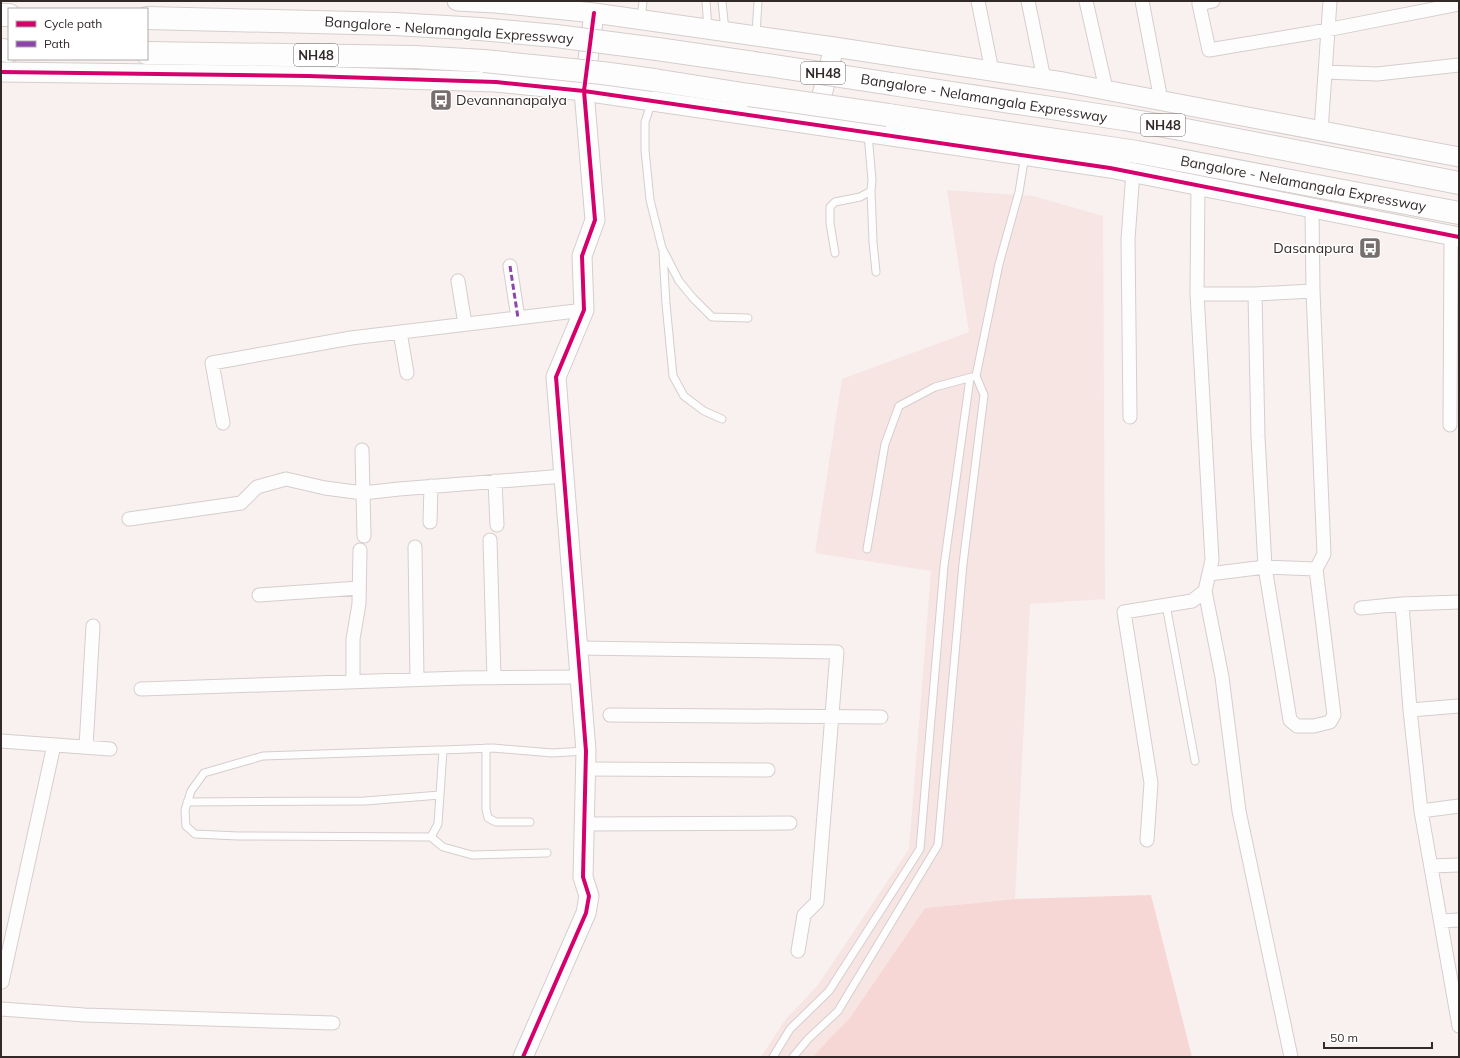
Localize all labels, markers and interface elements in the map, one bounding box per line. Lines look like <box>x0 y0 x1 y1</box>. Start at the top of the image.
legend <box>8 8 148 60</box>
street label: Bangalore - Nelamangala Expressway <box>324 12 575 48</box>
text: Cycle path <box>44 16 102 31</box>
text: Path <box>44 36 70 51</box>
road number: NH48 <box>294 44 338 66</box>
road number: NH48 <box>801 62 845 84</box>
street label: Bangalore - Nelamangala Expressway <box>859 70 1109 126</box>
bus stop icon: Devannanapalya <box>428 87 454 113</box>
place label: Devannanapalya <box>456 91 567 109</box>
road number: NH48 <box>1141 114 1185 136</box>
street label: Bangalore - Nelamangala Expressway <box>1179 151 1428 216</box>
bus stop icon: Dasanapura <box>1357 235 1383 261</box>
place label: Dasanapura <box>1273 239 1354 257</box>
scale bar <box>1324 1024 1432 1050</box>
text: 50 m <box>1330 1030 1358 1045</box>

